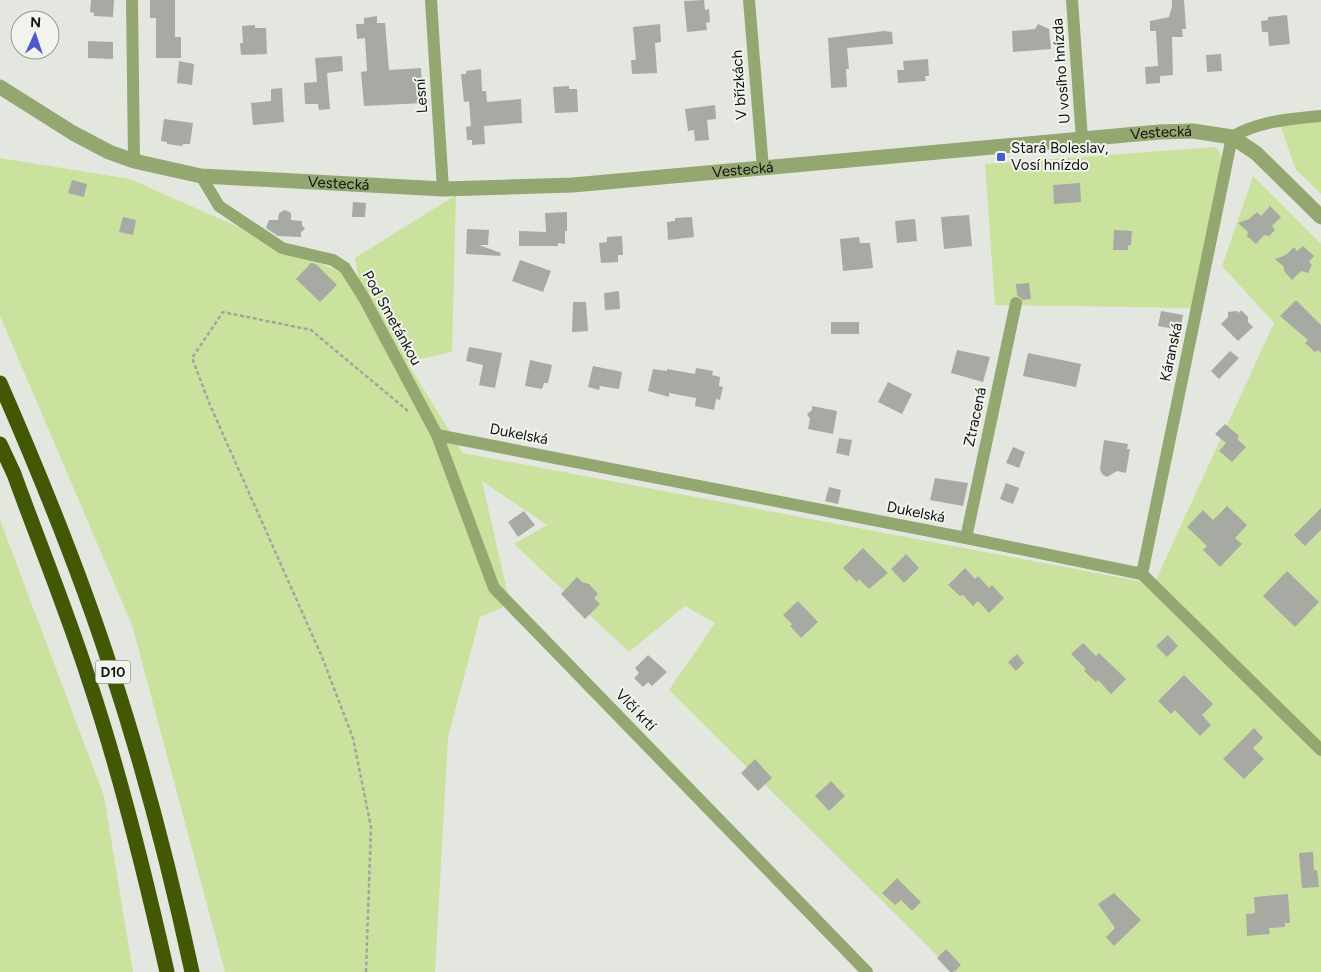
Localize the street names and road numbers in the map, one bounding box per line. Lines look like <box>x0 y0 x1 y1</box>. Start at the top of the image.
street label: U vosího hnízda <box>1048 18 1074 124</box>
street label: V břízkách <box>728 49 750 121</box>
street label: Lesní <box>411 76 431 114</box>
street label: Vestecká <box>1129 122 1192 144</box>
street label: Vestecká <box>711 158 774 181</box>
street label: Vestecká <box>307 173 370 194</box>
street label: Pod Smetánkou <box>359 267 425 369</box>
street label: Káranská <box>1156 321 1186 383</box>
street label: Ztracená <box>960 386 990 448</box>
street label: Dukelská <box>488 420 550 448</box>
street label: Dukelská <box>885 498 947 526</box>
road number: D10 <box>96 660 130 684</box>
street label: Vlčí krtí <box>612 686 661 736</box>

